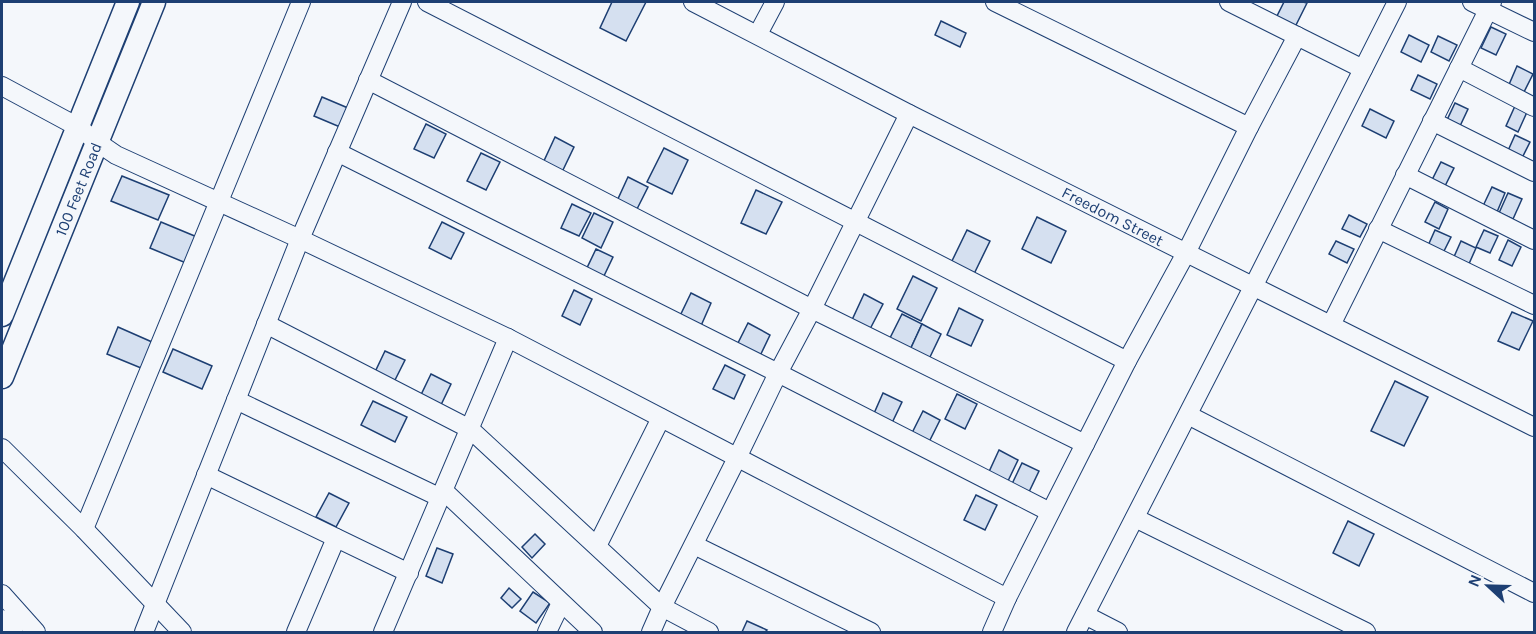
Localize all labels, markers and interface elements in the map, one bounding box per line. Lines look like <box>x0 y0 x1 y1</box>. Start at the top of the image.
street label: 100 Feet Road <box>51 140 106 239</box>
street label: Freedom Street <box>1059 183 1167 250</box>
north arrow <box>1458 556 1518 616</box>
text: N <box>1464 572 1486 589</box>

